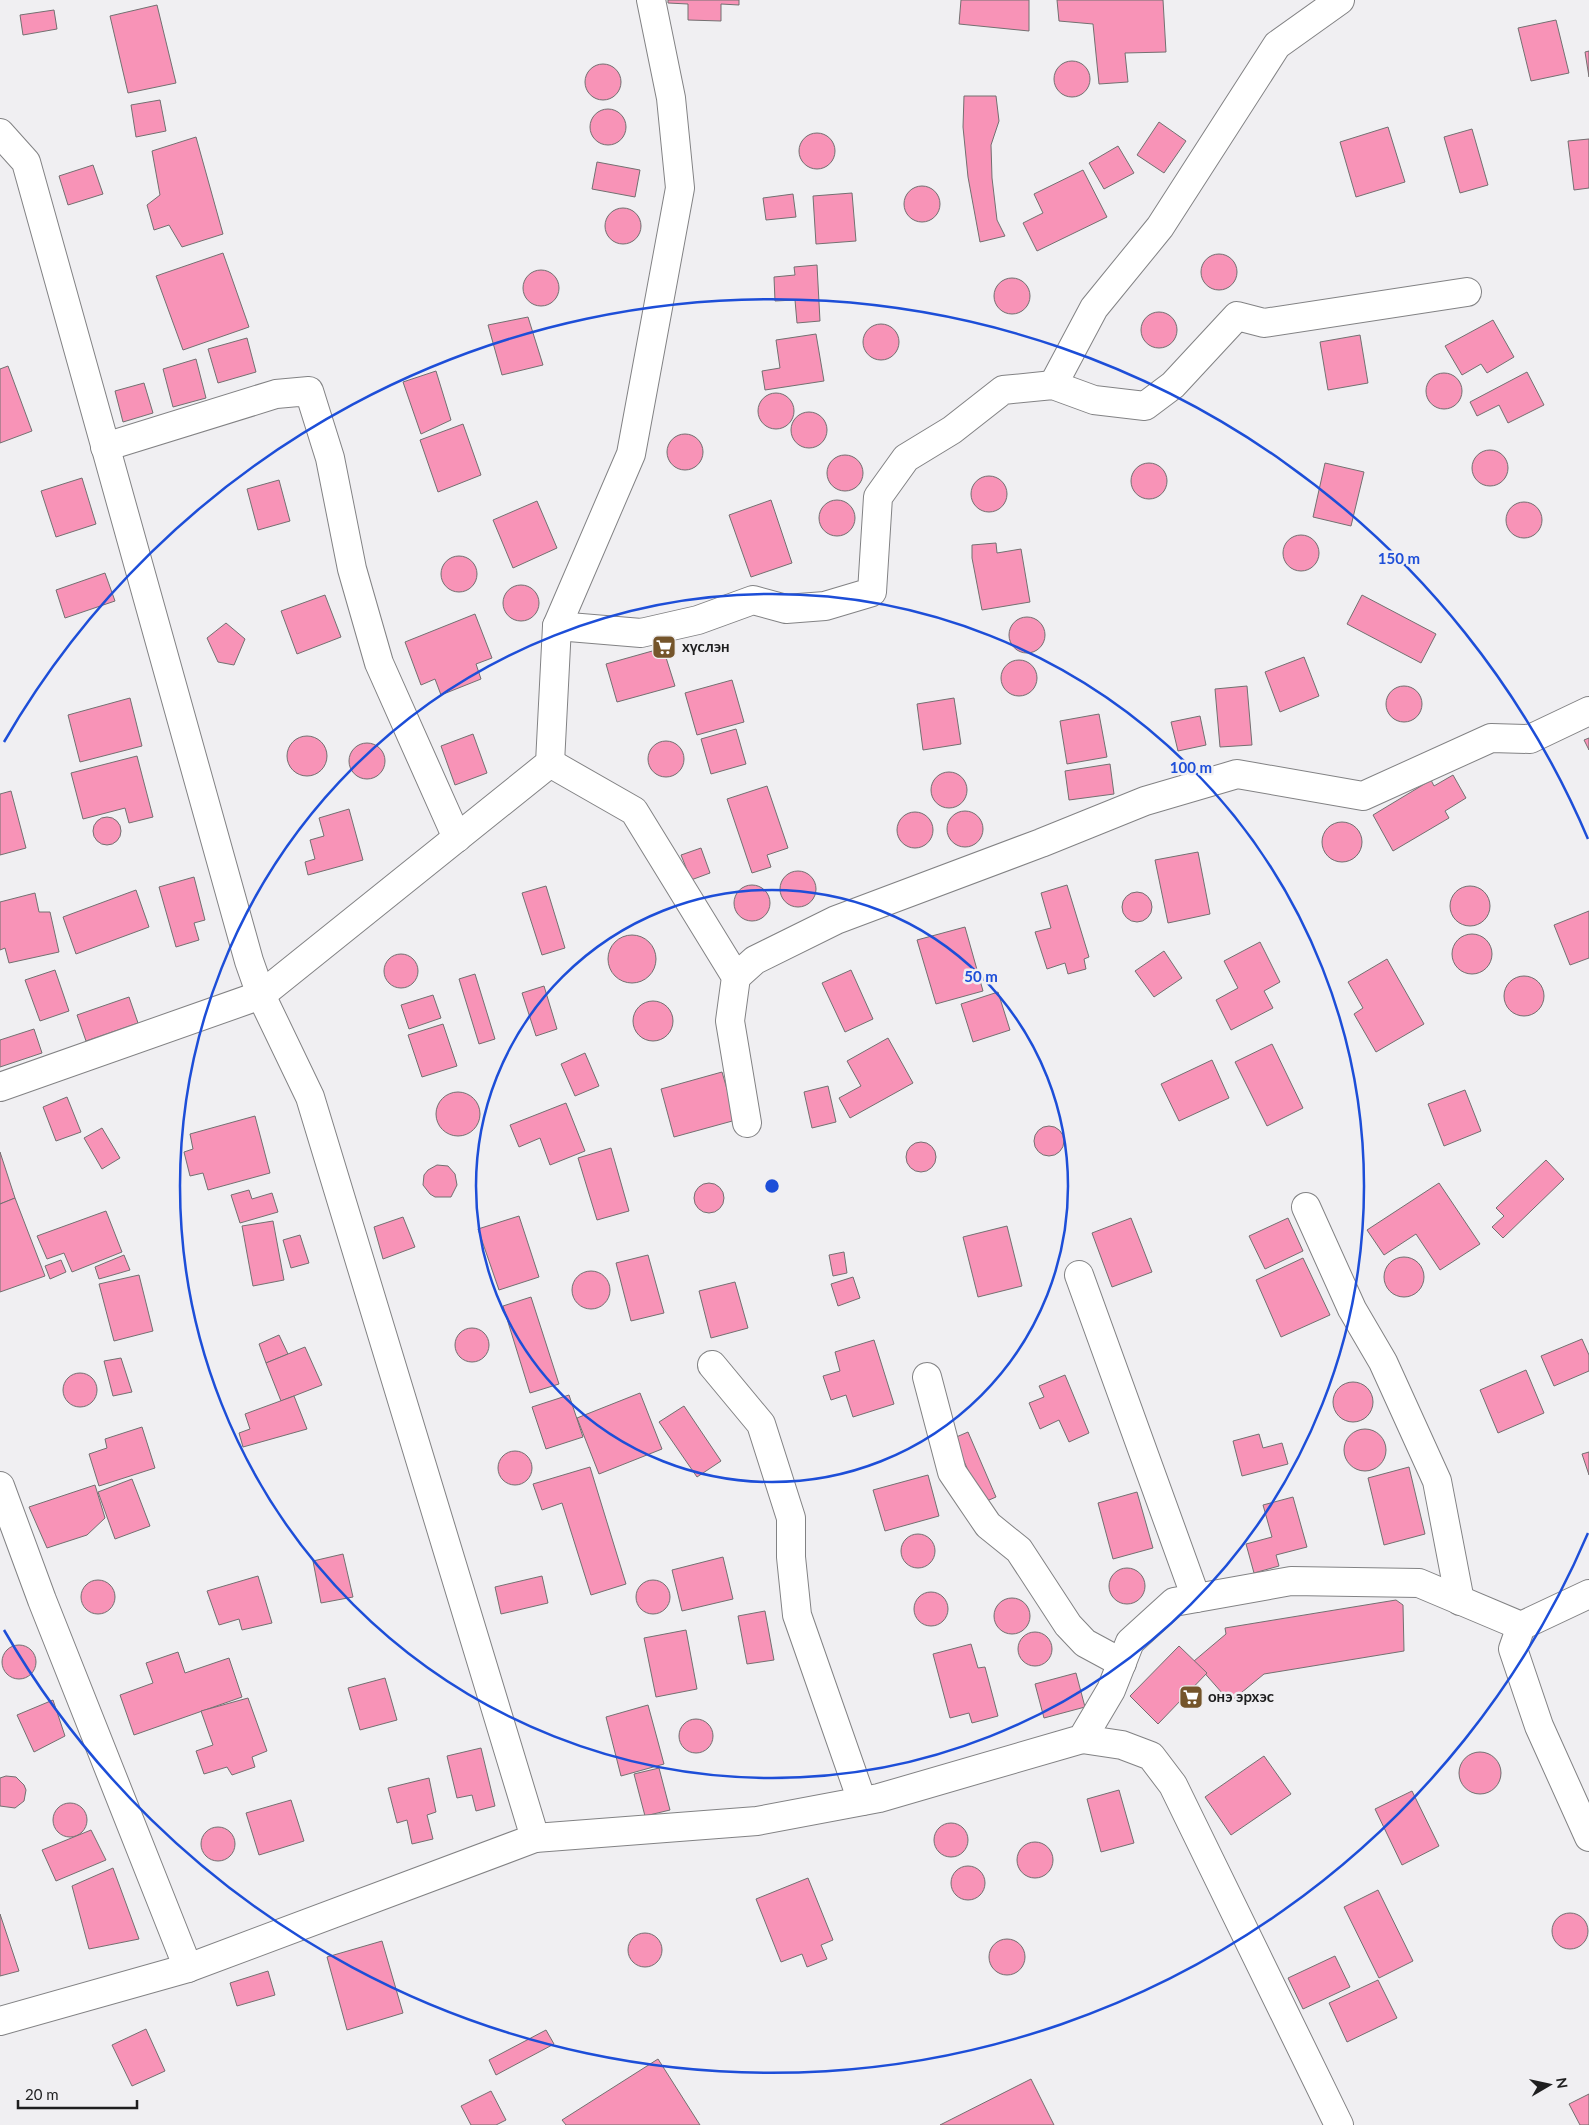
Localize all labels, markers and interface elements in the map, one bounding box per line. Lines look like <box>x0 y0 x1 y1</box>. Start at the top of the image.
text: 150 m <box>1378 549 1420 567</box>
supermarket icon: хүслэн <box>651 634 677 660</box>
place label: хүслэн <box>682 637 730 655</box>
text: 100 m <box>1170 758 1212 776</box>
text: 50 m <box>964 967 998 985</box>
centre of rings <box>763 1177 781 1195</box>
supermarket icon: онэ эрхэс <box>1178 1684 1204 1710</box>
place label: онэ эрхэс <box>1208 1687 1274 1705</box>
north arrow <box>1524 2060 1574 2110</box>
text: N <box>1553 2076 1572 2090</box>
scale bar <box>18 2078 136 2110</box>
text: 20 m <box>25 2085 59 2103</box>

